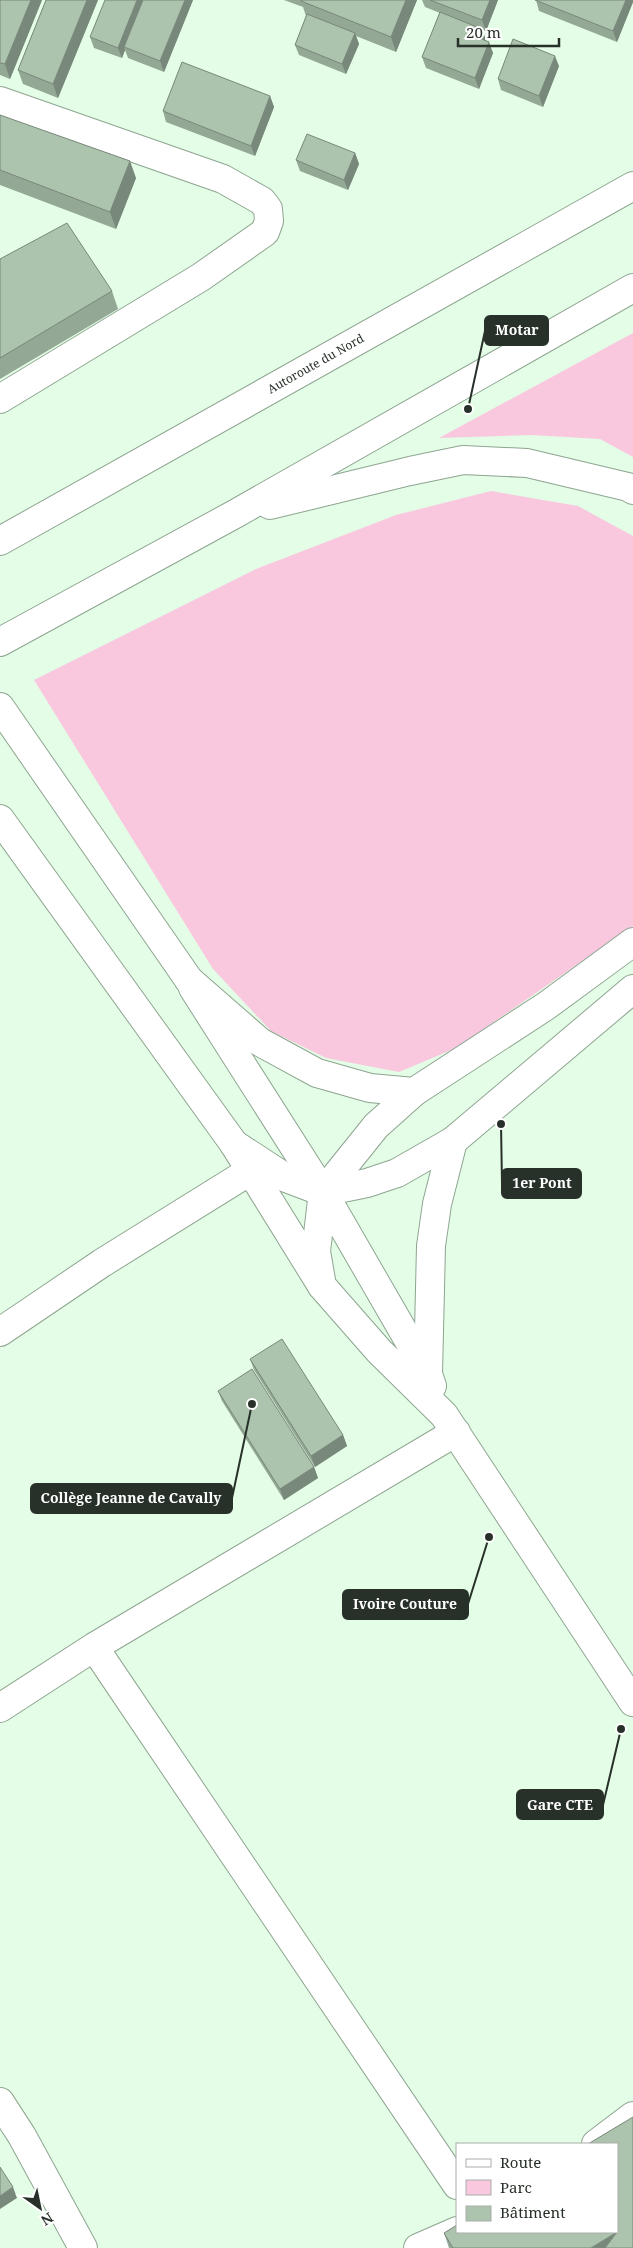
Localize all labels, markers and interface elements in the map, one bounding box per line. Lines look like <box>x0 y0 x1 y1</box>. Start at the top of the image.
scale bar <box>458 15 559 47</box>
text: 20 m <box>466 22 501 42</box>
callout: Motar <box>485 316 548 345</box>
text: Motar <box>495 320 539 339</box>
street label: Autoroute du Nord <box>264 329 367 397</box>
callout: 1er Pont <box>502 1169 581 1198</box>
text: 1er Pont <box>512 1173 572 1192</box>
callout: Collège Jeanne de Cavally <box>31 1484 232 1513</box>
text: Collège Jeanne de Cavally <box>41 1488 222 1507</box>
callout: Ivoire Couture <box>343 1590 468 1619</box>
text: Ivoire Couture <box>353 1594 457 1613</box>
callout: Gare CTE <box>517 1790 603 1819</box>
text: Gare CTE <box>527 1795 593 1814</box>
legend <box>456 2143 618 2233</box>
text: Route <box>500 2152 541 2172</box>
text: Parc <box>500 2177 532 2197</box>
north arrow <box>15 2183 65 2233</box>
text: Bâtiment <box>500 2202 566 2222</box>
text: N <box>38 2208 57 2230</box>

